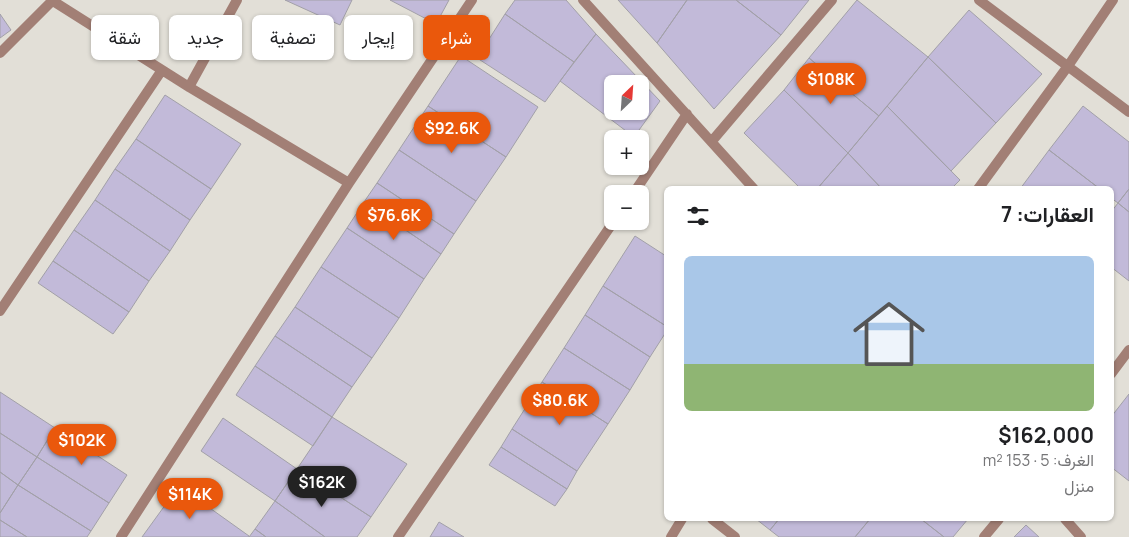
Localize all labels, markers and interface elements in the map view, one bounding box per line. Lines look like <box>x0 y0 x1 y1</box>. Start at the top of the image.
chip: شقة <box>91 15 159 60</box>
chip: جديد <box>169 15 242 60</box>
chip: تصفية <box>252 15 334 60</box>
chip: إيجار <box>344 15 413 60</box>
chip: شراء <box>423 15 490 60</box>
pin: $108K <box>796 62 866 105</box>
text: $108K <box>807 68 855 90</box>
north arrow <box>604 75 649 120</box>
map controls <box>604 75 649 230</box>
pin: $92.6K <box>411 112 493 154</box>
text: $92.6K <box>425 117 479 139</box>
button: + <box>604 130 649 175</box>
button: − <box>604 185 649 230</box>
pin: $76.6K <box>353 198 435 241</box>
text: العقارات: 7 <box>1001 200 1094 228</box>
icon: filters <box>684 202 712 230</box>
text: $76.6K <box>367 204 421 226</box>
icon: home <box>844 289 934 379</box>
pin: $80.6K <box>519 384 601 426</box>
text: $80.6K <box>532 389 588 411</box>
text: $162,000 <box>998 421 1094 449</box>
pin: $102K <box>47 424 117 466</box>
text: $102K <box>58 429 106 451</box>
text: الغرف: 5 · 153 m² <box>983 449 1094 471</box>
pin: $162K <box>287 466 357 508</box>
text: $162K <box>299 471 345 493</box>
text: منزل <box>1064 475 1094 497</box>
pin: $114K <box>155 478 225 520</box>
text: $114K <box>168 483 212 505</box>

